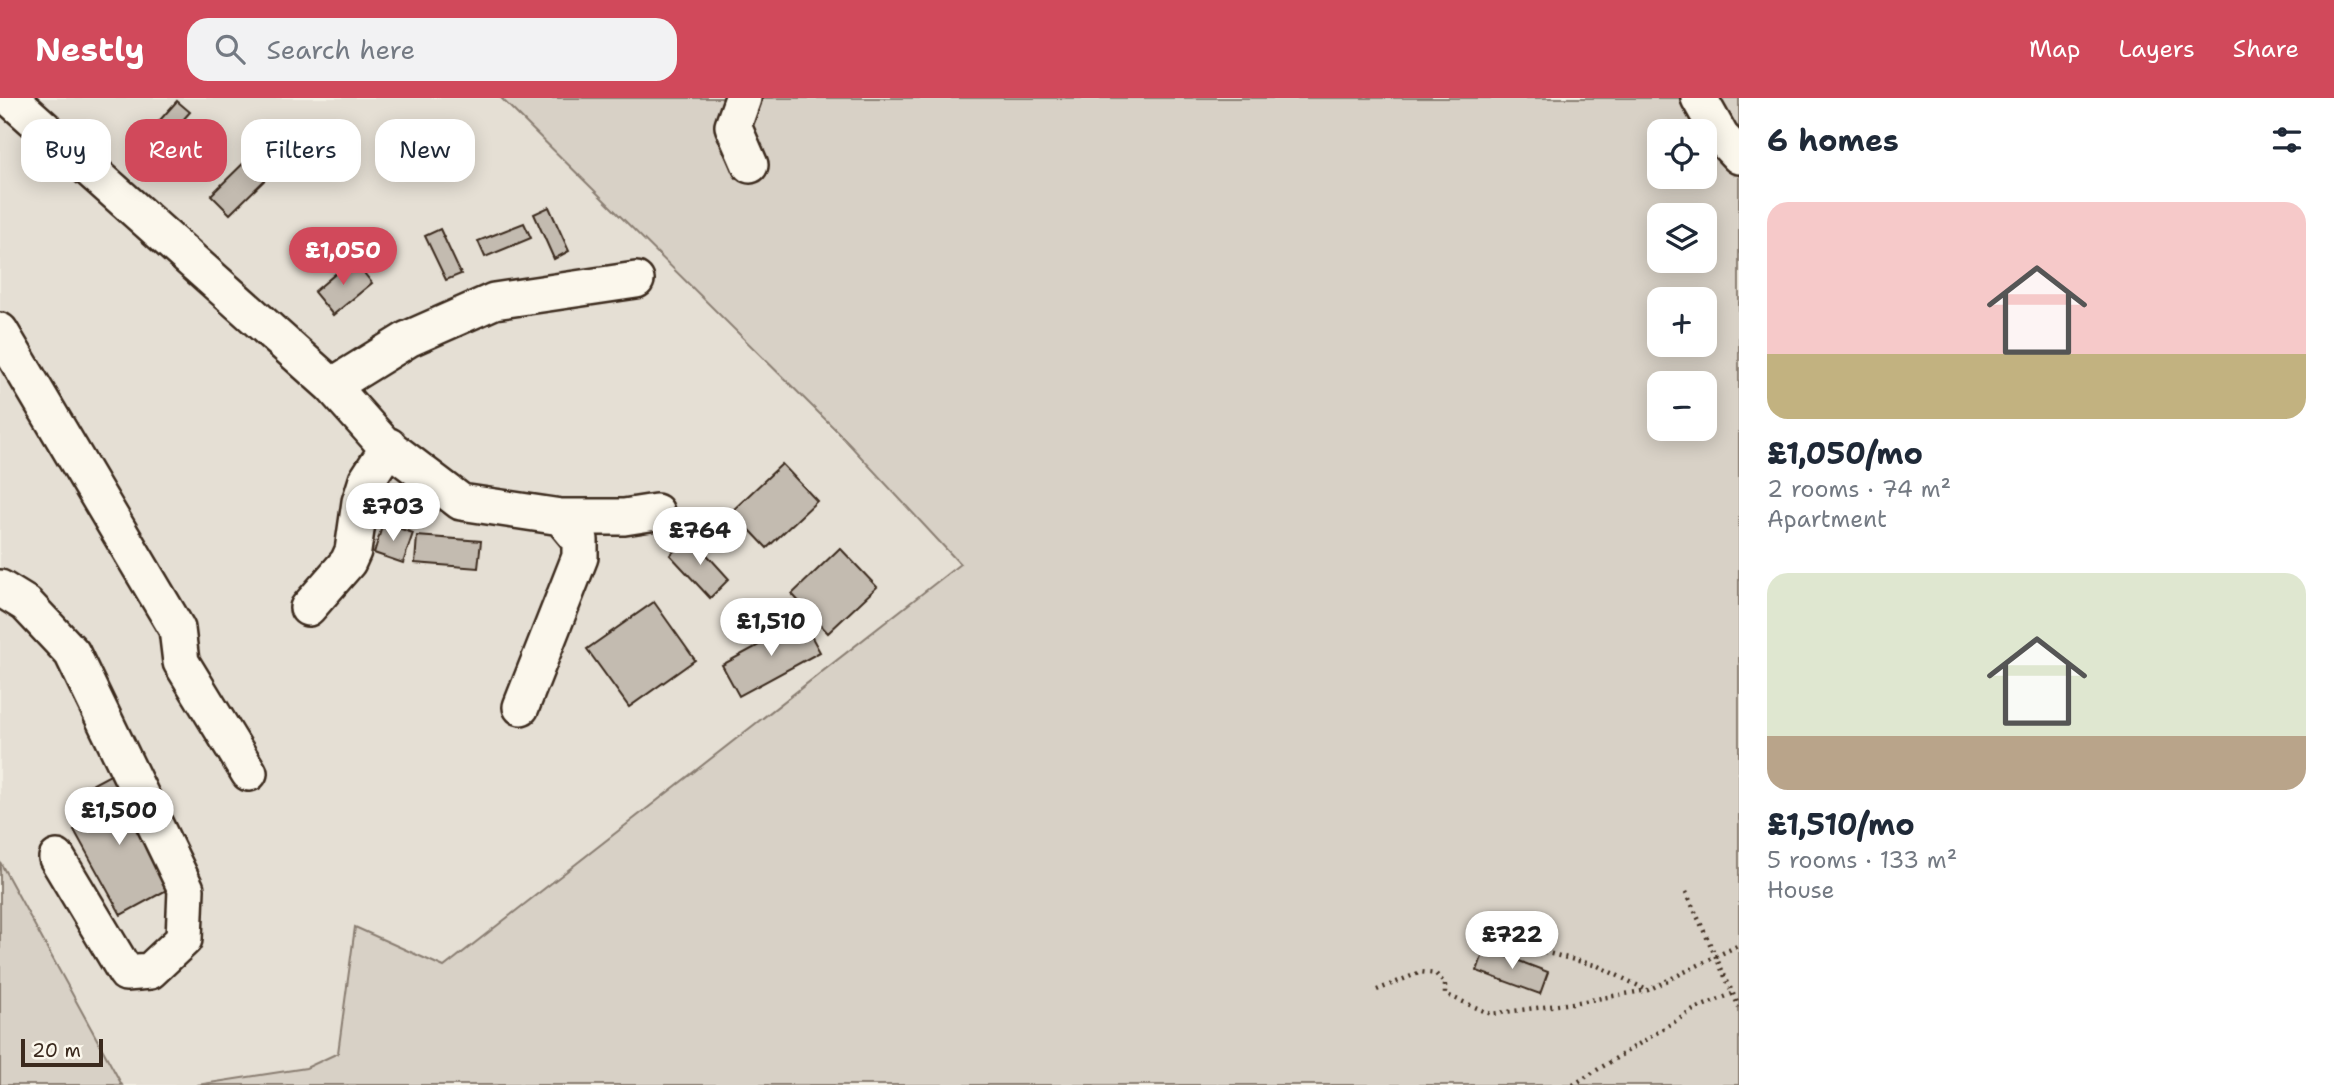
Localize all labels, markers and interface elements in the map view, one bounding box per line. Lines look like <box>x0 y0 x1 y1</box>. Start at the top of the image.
search box <box>187 18 677 81</box>
text: Nestly <box>35 27 145 72</box>
icon: search <box>211 30 249 68</box>
text: Search here <box>267 32 415 67</box>
text: Map <box>2029 33 2080 65</box>
text: Layers <box>2118 33 2195 65</box>
text: Share <box>2233 33 2299 65</box>
chip: Buy <box>21 119 111 182</box>
chip: Rent <box>125 119 227 182</box>
chip: Filters <box>241 119 361 182</box>
chip: New <box>375 119 475 182</box>
map controls <box>1647 119 1717 441</box>
button: locate <box>1647 119 1717 189</box>
text: 6 homes <box>1767 120 1899 161</box>
icon: filters <box>2268 121 2306 159</box>
button: layers <box>1647 203 1717 273</box>
pin: £1,050 <box>286 228 400 287</box>
text: £1,050 <box>305 235 381 265</box>
icon: home <box>1974 247 2100 373</box>
button: + <box>1647 287 1717 357</box>
button: − <box>1647 371 1717 441</box>
text: £1,050/mo <box>1767 433 1923 474</box>
text: 2 rooms · 74 m² <box>1767 474 1951 504</box>
pin: £703 <box>352 484 434 543</box>
text: £703 <box>362 491 424 521</box>
text: Apartment <box>1767 504 1887 534</box>
pin: £764 <box>659 508 741 567</box>
text: £764 <box>669 515 731 545</box>
pin: £1,510 <box>714 598 828 658</box>
text: £1,510 <box>736 606 806 636</box>
icon: home <box>1974 618 2100 744</box>
pin: £1,500 <box>62 788 176 847</box>
text: £1,500 <box>81 795 157 825</box>
text: £1,510/mo <box>1767 804 1915 845</box>
text: 5 rooms · 133 m² <box>1767 845 1957 875</box>
text: House <box>1767 875 1835 905</box>
pin: £722 <box>1471 912 1553 971</box>
text: £722 <box>1481 919 1543 949</box>
scale bar <box>21 1036 103 1068</box>
text: 20 m <box>32 1038 81 1063</box>

